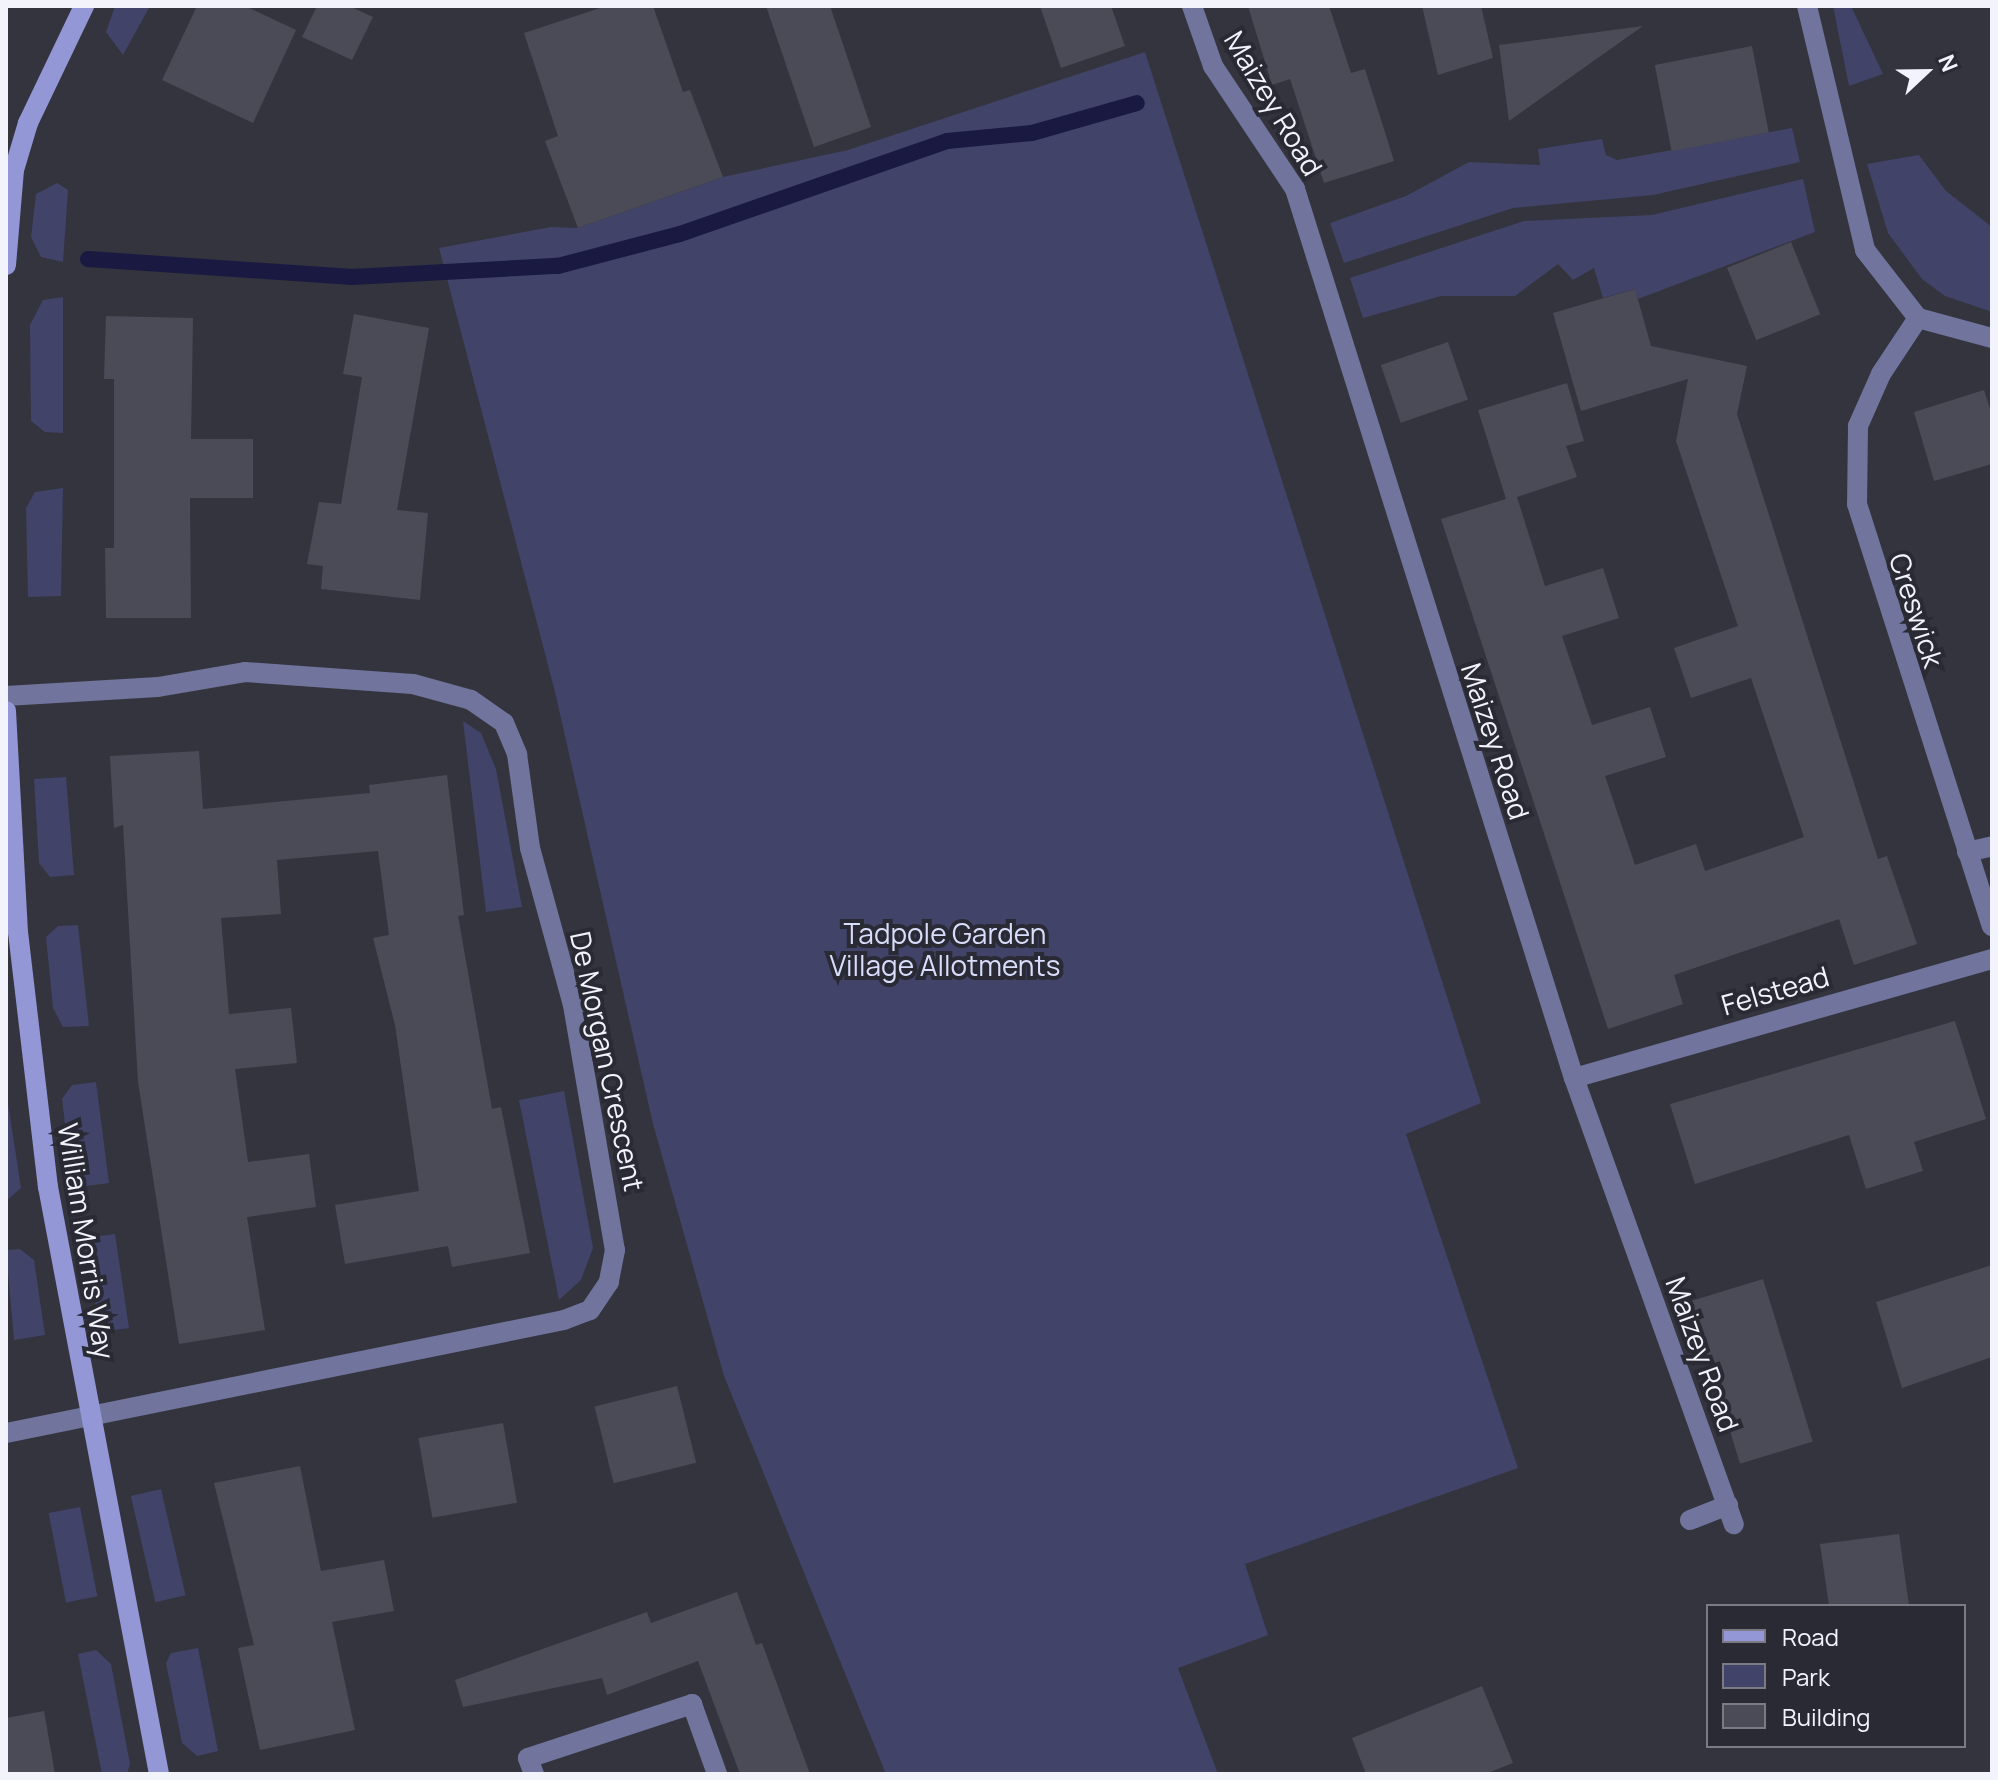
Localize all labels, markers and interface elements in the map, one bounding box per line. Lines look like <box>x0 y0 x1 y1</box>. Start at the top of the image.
street label: Maizey Road <box>1218 25 1330 181</box>
north arrow <box>1886 32 1966 112</box>
text: N <box>1931 50 1965 76</box>
street label: Creswick <box>1883 549 1951 671</box>
street label: Maizey Road <box>1455 659 1537 823</box>
park label: Tadpole Garden Village Allotments <box>830 916 1060 982</box>
street label: De Morgan Crescent <box>564 928 652 1194</box>
street label: Felstead <box>1717 959 1833 1021</box>
street label: William Morris Way <box>52 1121 122 1361</box>
street label: Maizey Road <box>1659 1272 1747 1436</box>
legend <box>1706 1604 1966 1748</box>
text: Road <box>1782 1620 1839 1653</box>
text: Park <box>1782 1660 1830 1693</box>
text: Building <box>1782 1700 1870 1733</box>

